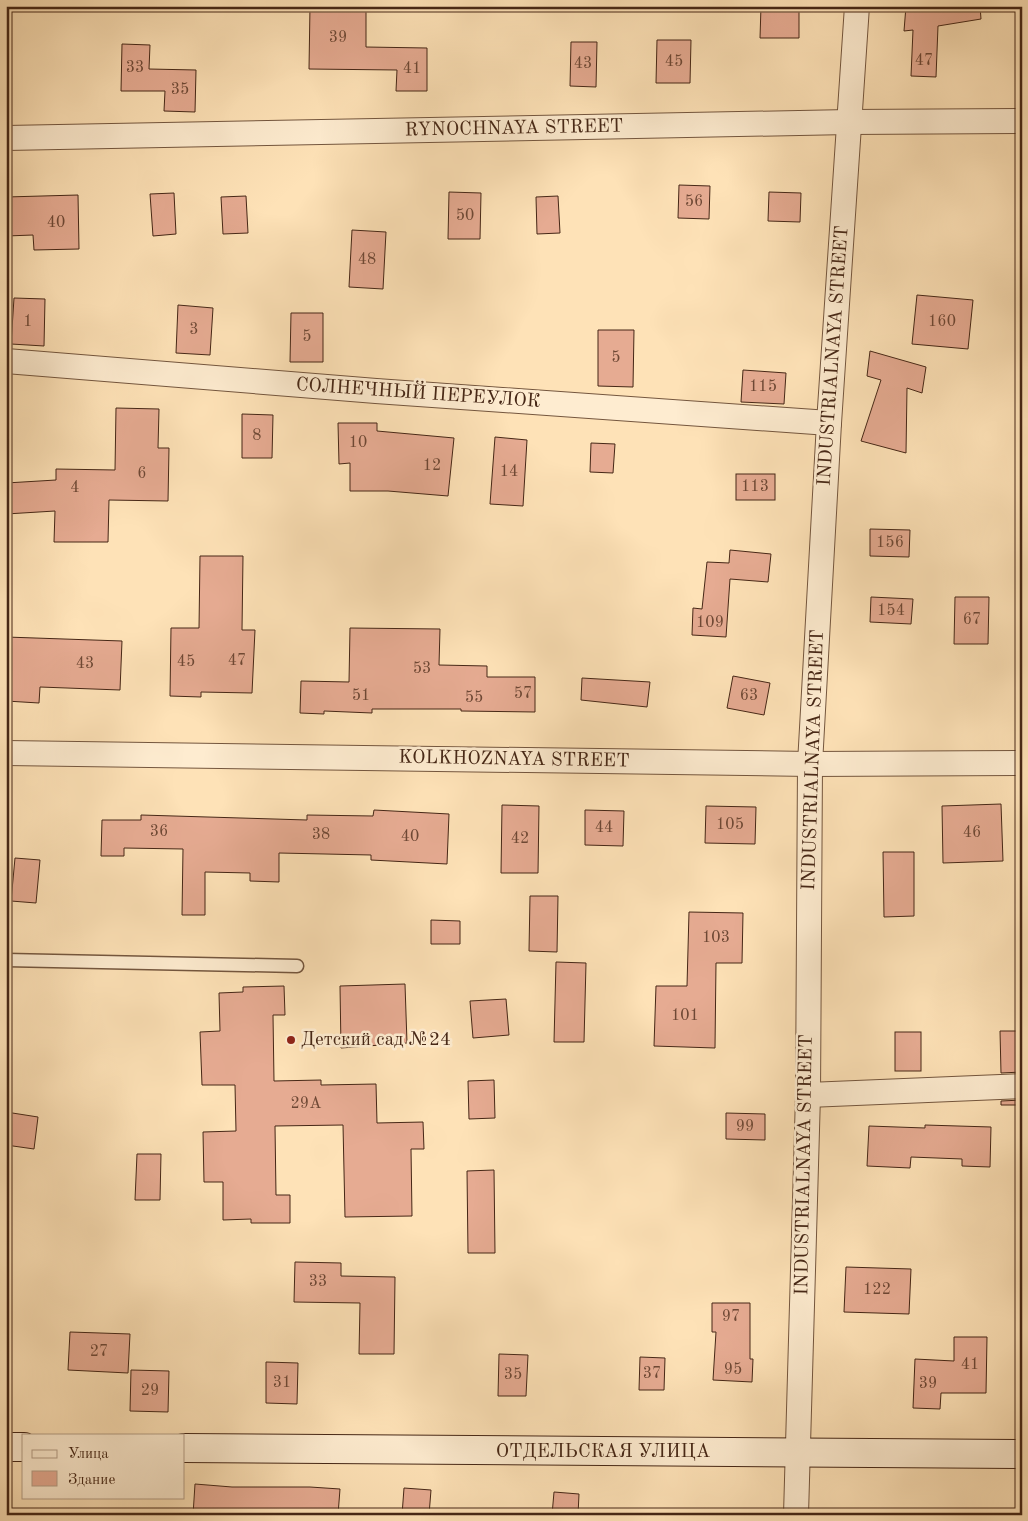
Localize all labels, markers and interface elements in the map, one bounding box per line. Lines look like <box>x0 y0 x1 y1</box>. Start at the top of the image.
house number: 39 <box>329 30 347 46</box>
house number: 47 <box>915 53 933 69</box>
house number: 45 <box>665 54 683 70</box>
house number: 43 <box>574 56 592 72</box>
house number: 33 <box>126 60 144 76</box>
house number: 41 <box>403 61 421 77</box>
house number: 35 <box>171 82 189 98</box>
street label: RYNOCHNAYA STREET <box>404 118 624 140</box>
house number: 56 <box>685 194 703 210</box>
house number: 50 <box>456 208 474 224</box>
house number: 40 <box>47 215 65 231</box>
street label: INDUSTRIALNAYA STREET <box>815 225 853 487</box>
house number: 48 <box>358 252 376 268</box>
house number: 1 <box>23 314 33 330</box>
house number: 160 <box>928 314 956 330</box>
house number: 3 <box>189 322 199 338</box>
house number: 5 <box>302 329 312 345</box>
house number: 5 <box>611 350 621 366</box>
street label: СОЛНЕЧНЫЙ ПЕРЕУЛОК <box>295 372 541 412</box>
house number: 115 <box>749 379 777 395</box>
house number: 8 <box>252 428 262 444</box>
house number: 10 <box>349 435 367 451</box>
house number: 12 <box>423 458 441 474</box>
house number: 14 <box>500 464 518 480</box>
house number: 6 <box>137 466 147 482</box>
house number: 113 <box>741 479 769 495</box>
house number: 4 <box>70 480 80 496</box>
house number: 156 <box>876 535 904 551</box>
house number: 154 <box>877 603 905 619</box>
house number: 67 <box>963 612 981 628</box>
house number: 109 <box>696 615 724 631</box>
street label: INDUSTRIALNAYA STREET <box>800 629 828 891</box>
house number: 47 <box>228 653 246 669</box>
house number: 45 <box>177 654 195 670</box>
house number: 43 <box>76 656 94 672</box>
house number: 53 <box>413 661 431 677</box>
house number: 57 <box>514 686 532 702</box>
house number: 51 <box>352 688 370 704</box>
house number: 63 <box>740 688 758 704</box>
house number: 55 <box>465 690 483 706</box>
street label: KOLKHOZNAYA STREET <box>398 748 630 772</box>
house number: 105 <box>716 817 744 833</box>
house number: 44 <box>595 820 613 836</box>
house number: 36 <box>150 824 168 840</box>
house number: 46 <box>963 825 981 841</box>
house number: 38 <box>312 827 330 843</box>
house number: 40 <box>401 829 419 845</box>
house number: 42 <box>511 831 529 847</box>
house number: 103 <box>702 930 730 946</box>
house number: 101 <box>671 1008 699 1024</box>
place label: Детский сад №24 <box>301 1031 451 1050</box>
marker: Детский сад №24 <box>285 1034 297 1046</box>
street label: INDUSTRIALNAYA STREET <box>793 1034 817 1296</box>
house number: 29А <box>291 1096 321 1112</box>
house number: 99 <box>736 1119 754 1135</box>
house number: 33 <box>309 1274 327 1290</box>
house number: 122 <box>863 1282 891 1298</box>
house number: 97 <box>722 1309 740 1325</box>
house number: 27 <box>90 1344 108 1360</box>
house number: 41 <box>961 1357 979 1373</box>
house number: 95 <box>724 1362 742 1378</box>
house number: 37 <box>643 1366 661 1382</box>
house number: 35 <box>504 1367 522 1383</box>
house number: 31 <box>273 1375 291 1391</box>
house number: 39 <box>919 1376 937 1392</box>
house number: 29 <box>141 1383 159 1399</box>
legend <box>22 1434 185 1498</box>
street label: ОТДЕЛЬСКАЯ УЛИЦА <box>496 1443 711 1462</box>
text: Улица <box>68 1447 109 1462</box>
text: Здание <box>68 1473 115 1488</box>

